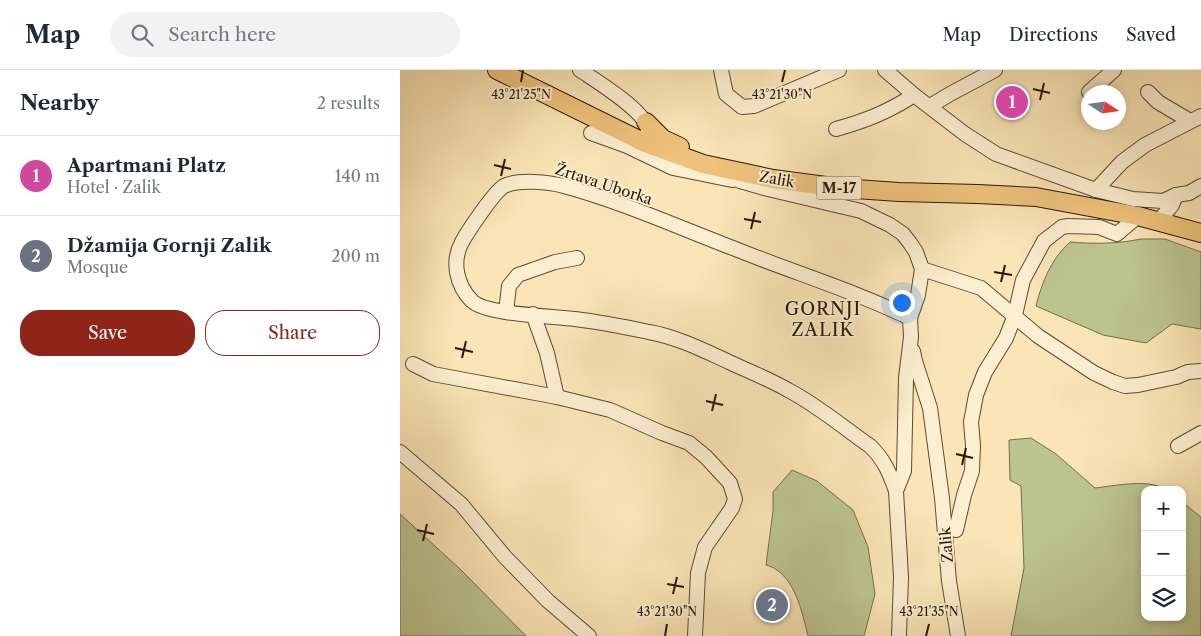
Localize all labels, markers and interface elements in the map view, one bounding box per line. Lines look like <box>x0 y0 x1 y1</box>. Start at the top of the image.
search box <box>110 12 460 57</box>
text: Map <box>25 20 80 49</box>
icon: search <box>128 21 156 49</box>
text: Search here <box>168 23 276 46</box>
text: Map <box>942 24 981 46</box>
text: Directions <box>1009 24 1098 46</box>
text: Saved <box>1126 24 1176 46</box>
pin: 1 <box>996 83 1028 121</box>
north arrow <box>1081 85 1126 130</box>
text: 43°21'25"N <box>491 87 551 102</box>
text: 43°21'30"N <box>752 87 812 102</box>
text: Nearby <box>20 90 99 115</box>
text: 2 results <box>317 93 380 113</box>
text: Apartmani Platz <box>67 154 226 177</box>
street label: Žrtava Uborka <box>553 159 655 209</box>
text: 1 <box>32 166 40 186</box>
text: 140 m <box>335 166 380 186</box>
street label: Zalik <box>758 167 798 192</box>
road number: M-17 <box>816 176 862 200</box>
text: Hotel · Zalik <box>67 177 161 197</box>
text: Džamija Gornji Zalik <box>67 234 272 257</box>
text: 2 <box>31 246 41 266</box>
text: 200 m <box>331 246 380 266</box>
text: Mosque <box>67 257 128 277</box>
your location <box>889 290 915 316</box>
district label: GORNJI ZALIK <box>785 298 861 341</box>
button: Save <box>20 310 195 356</box>
button: Share <box>205 310 380 356</box>
map controls <box>1141 486 1186 621</box>
button: + <box>1141 486 1186 531</box>
street label: Zalik <box>935 525 957 564</box>
button: − <box>1141 531 1186 576</box>
button: layers <box>1141 576 1186 621</box>
pin: 2 <box>756 586 788 624</box>
text: 43°21'30"N <box>637 604 697 619</box>
text: 43°21'35"N <box>899 604 959 619</box>

